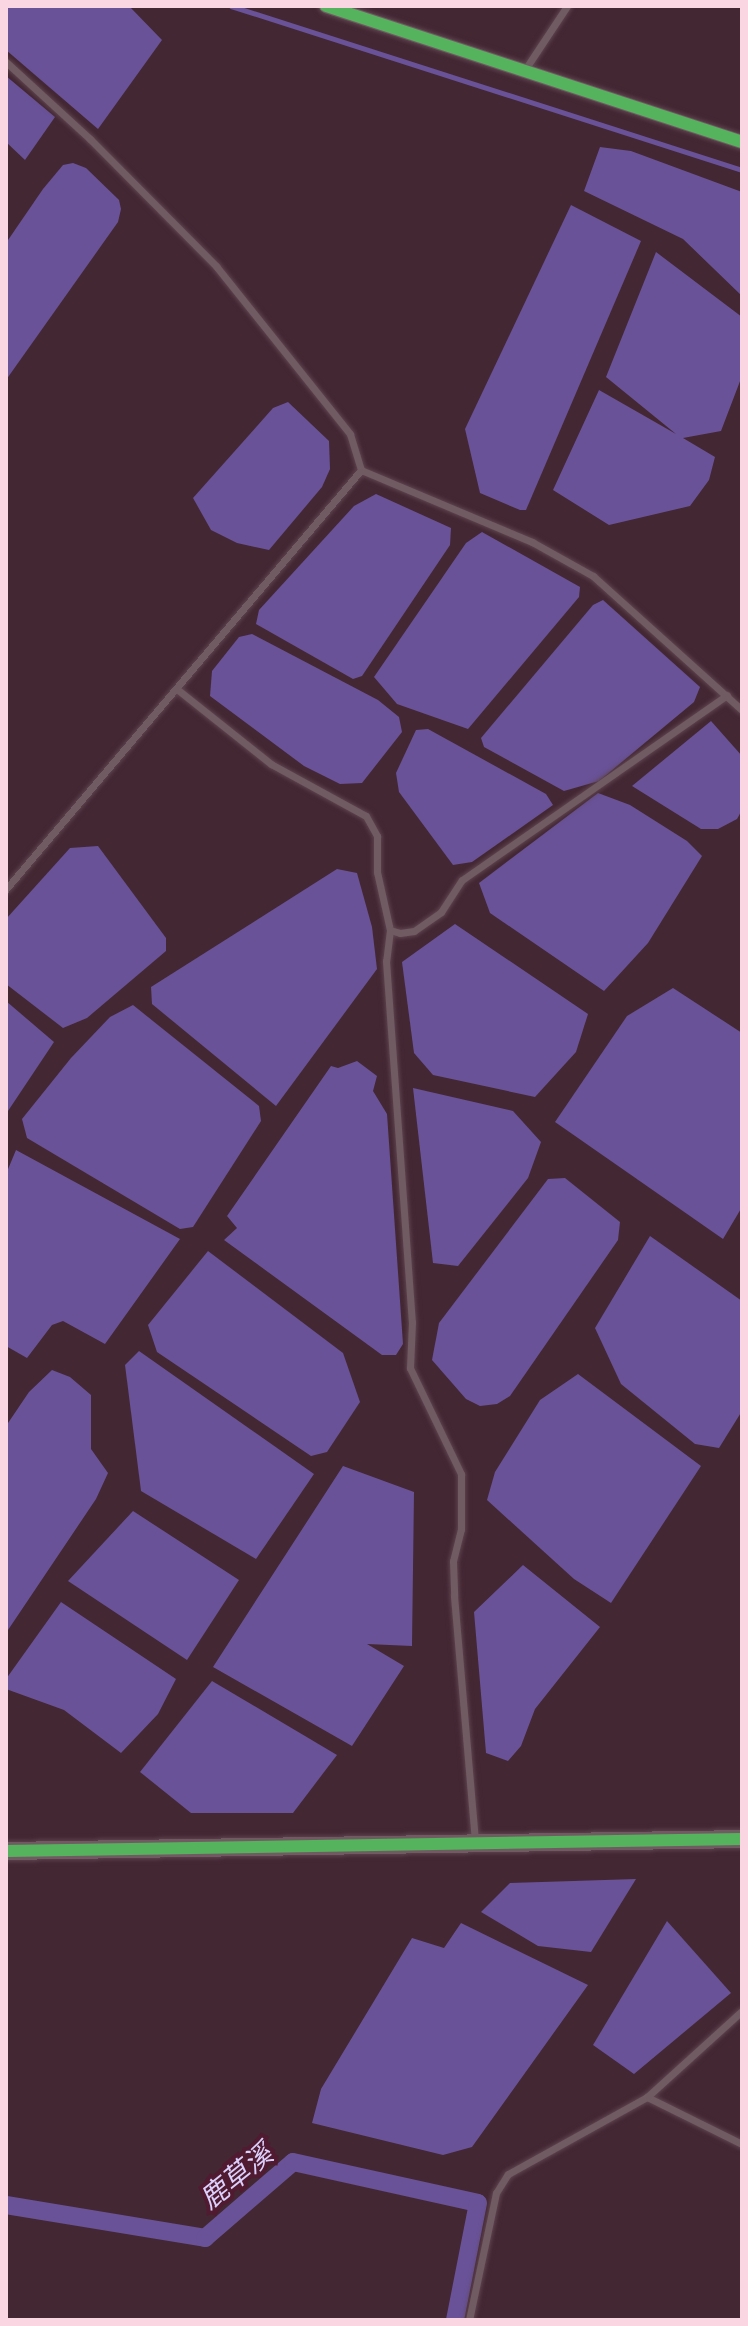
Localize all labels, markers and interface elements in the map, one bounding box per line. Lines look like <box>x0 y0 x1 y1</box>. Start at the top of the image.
water label: 鹿草溪 <box>193 2137 279 2215</box>

